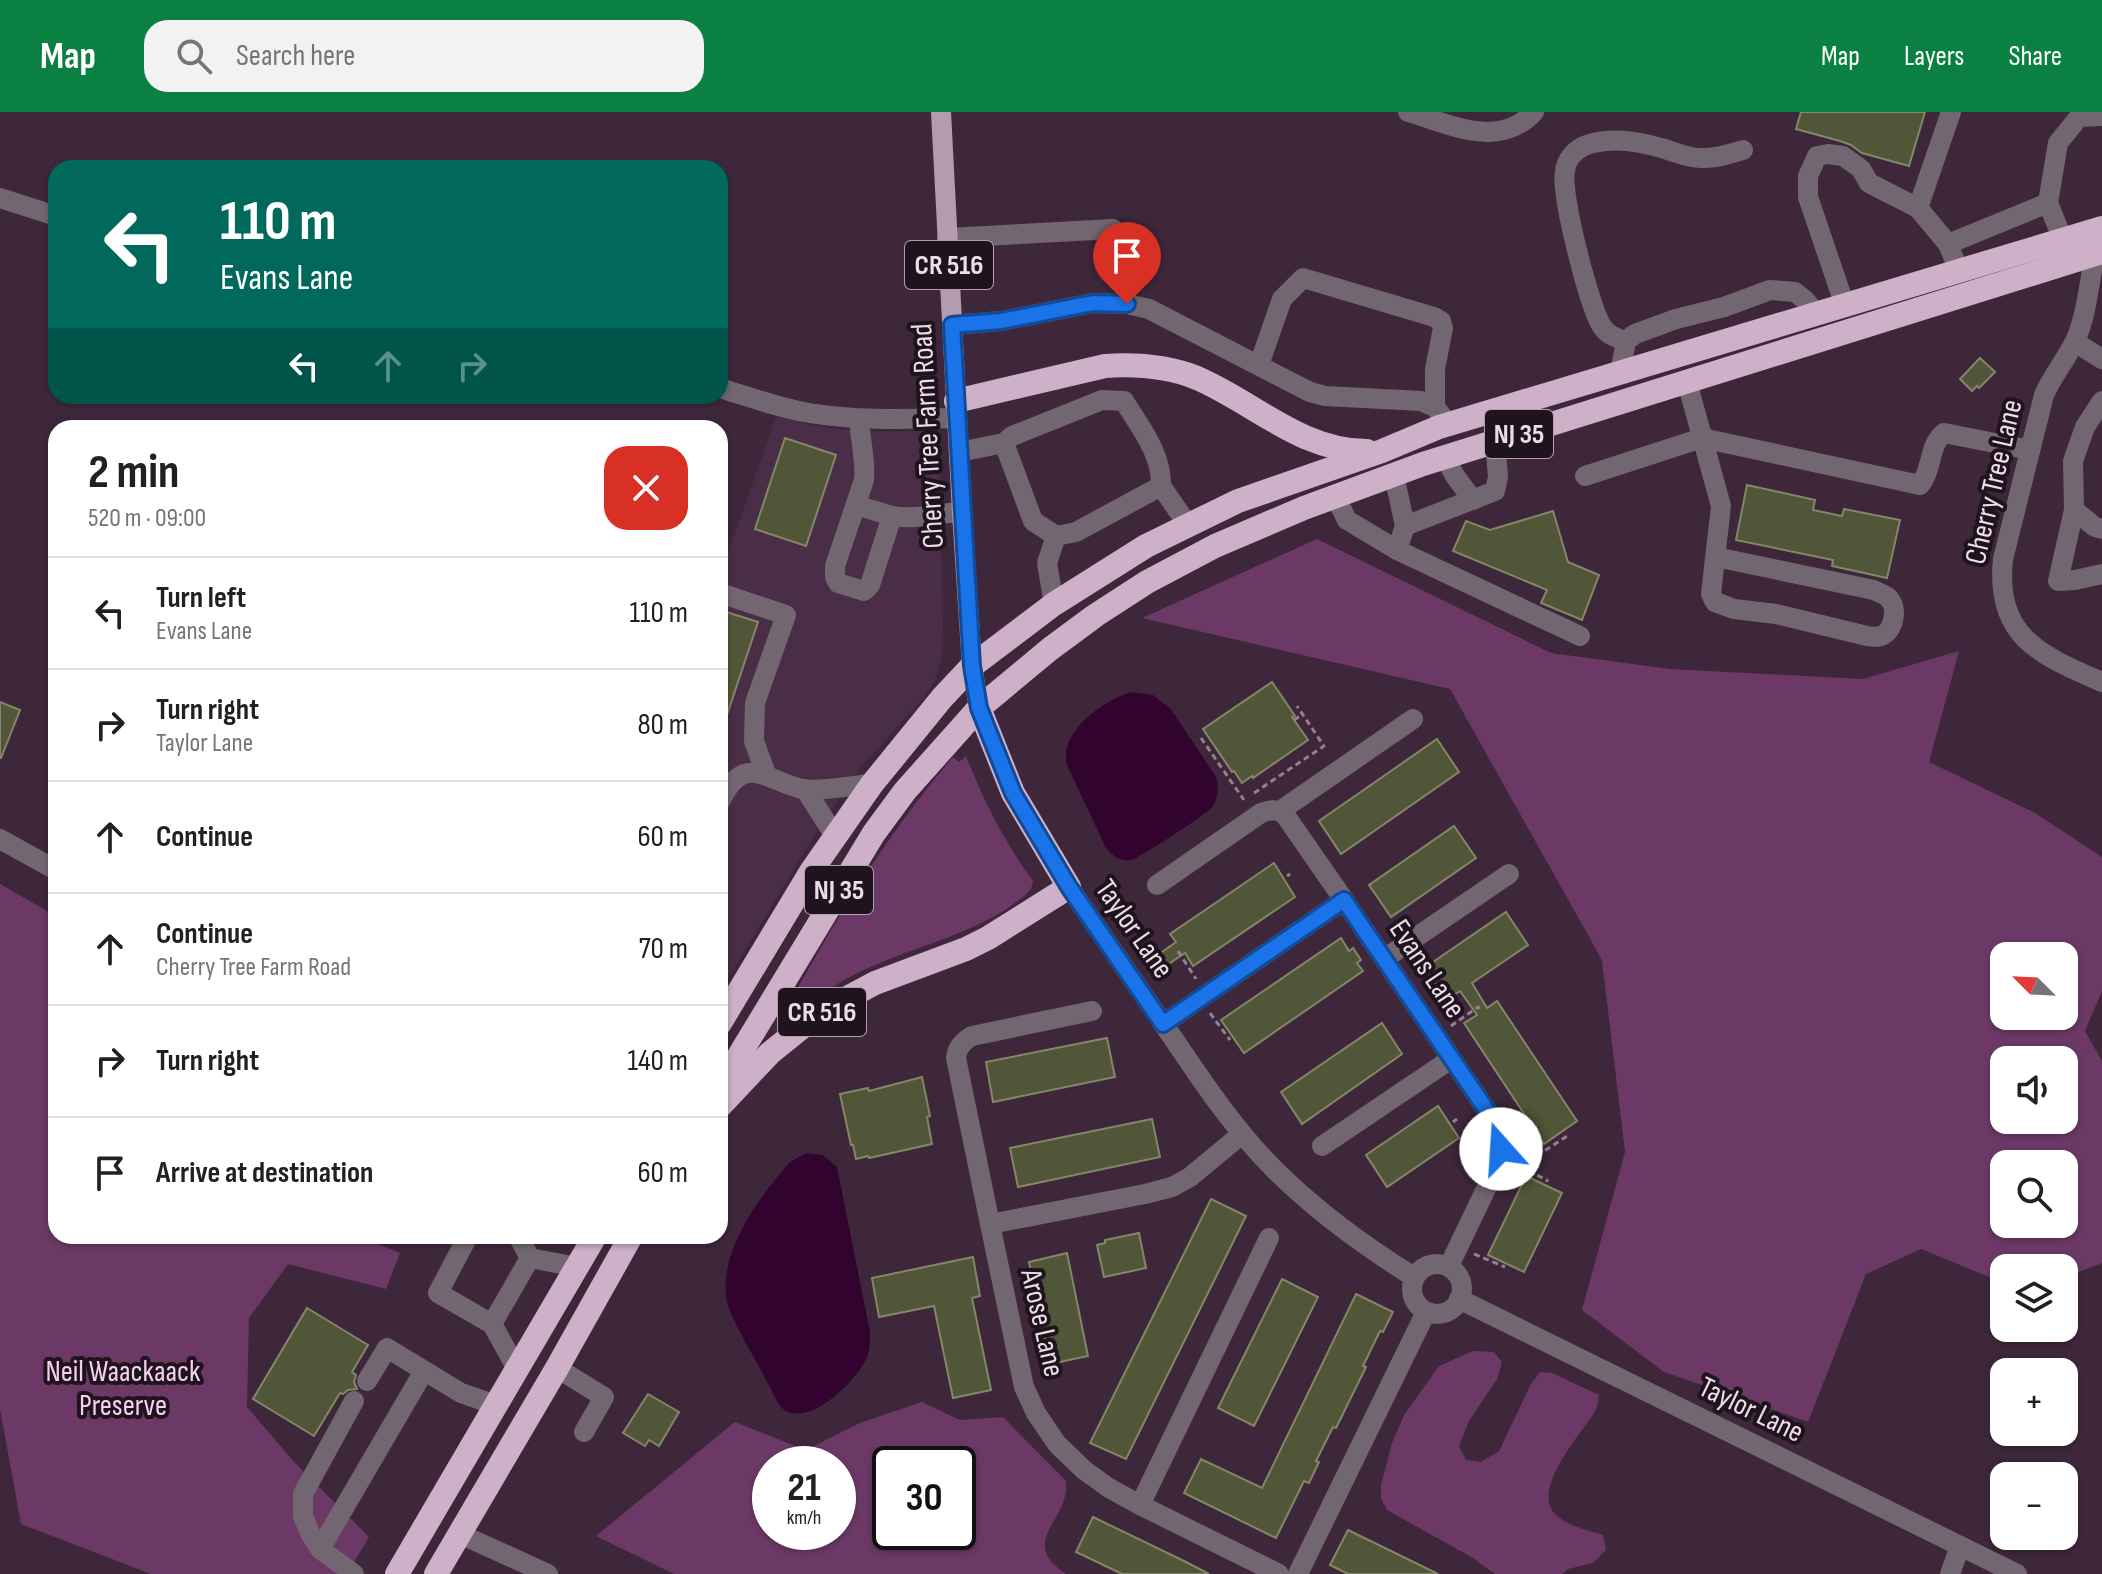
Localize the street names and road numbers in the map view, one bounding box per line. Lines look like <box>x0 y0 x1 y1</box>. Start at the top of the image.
road number: CR 516 <box>905 241 993 289</box>
street label: Cherry Tree Farm Road <box>904 323 952 549</box>
street label: Cherry Tree Lane <box>1958 396 2030 568</box>
road number: NJ 35 <box>1485 410 1553 458</box>
road number: NJ 35 <box>805 866 873 914</box>
street label: Taylor Lane <box>1087 873 1181 985</box>
street label: Evans Lane <box>1381 913 1473 1025</box>
road number: CR 516 <box>778 988 866 1036</box>
street label: Arose Lane <box>1012 1265 1072 1380</box>
street label: Taylor Lane <box>1693 1369 1809 1451</box>

